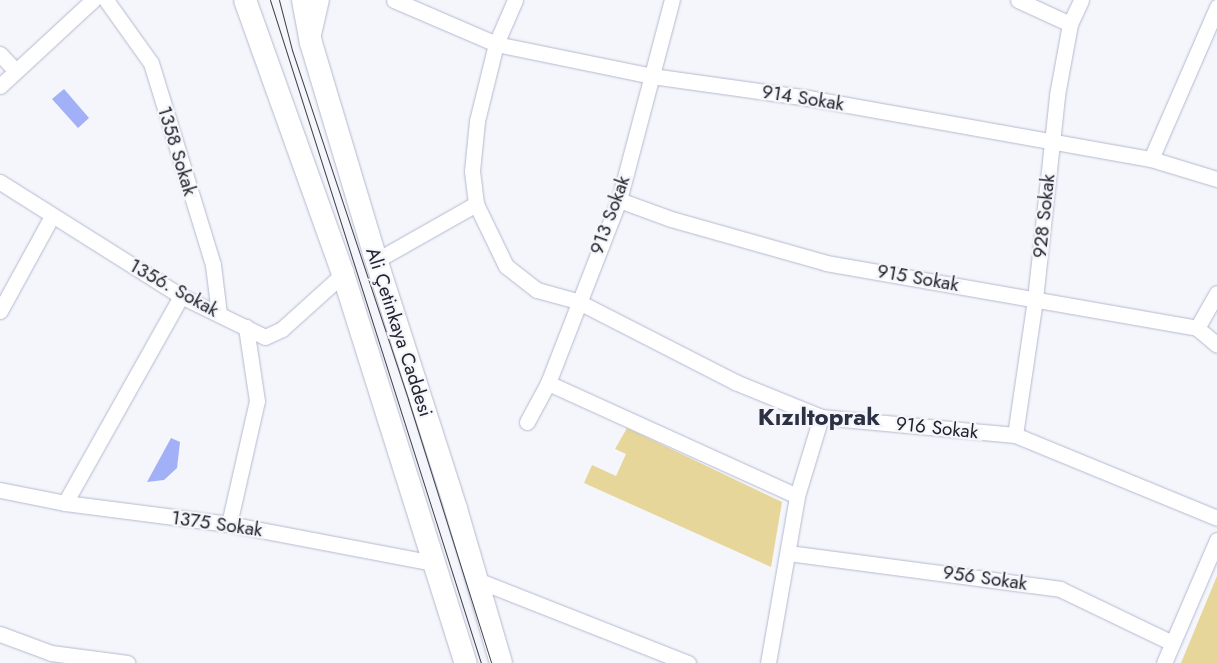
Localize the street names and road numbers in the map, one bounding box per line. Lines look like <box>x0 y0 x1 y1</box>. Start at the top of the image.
street label: 914 Sokak <box>760 80 846 116</box>
street label: 1358 Sokak <box>153 104 201 198</box>
street label: 913 Sokak <box>585 172 635 258</box>
street label: 928 Sokak <box>1028 173 1060 259</box>
street label: Ali Çetinkaya Caddesi <box>361 244 437 420</box>
street label: 1356. Sokak <box>125 254 223 322</box>
street label: 915 Sokak <box>875 260 961 296</box>
street label: 916 Sokak <box>895 412 979 444</box>
street label: 1375 Sokak <box>170 506 264 542</box>
street label: 956 Sokak <box>941 561 1029 595</box>

